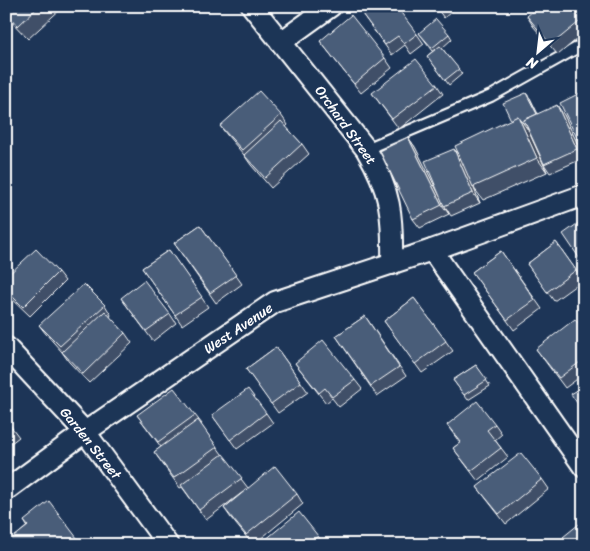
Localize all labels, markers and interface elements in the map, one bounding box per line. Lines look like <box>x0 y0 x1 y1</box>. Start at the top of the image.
north arrow <box>512 28 562 78</box>
text: N <box>522 50 543 77</box>
street label: Orchard Street <box>308 80 383 171</box>
street label: West Avenue <box>198 296 278 361</box>
street label: Garden Street <box>53 401 129 486</box>

